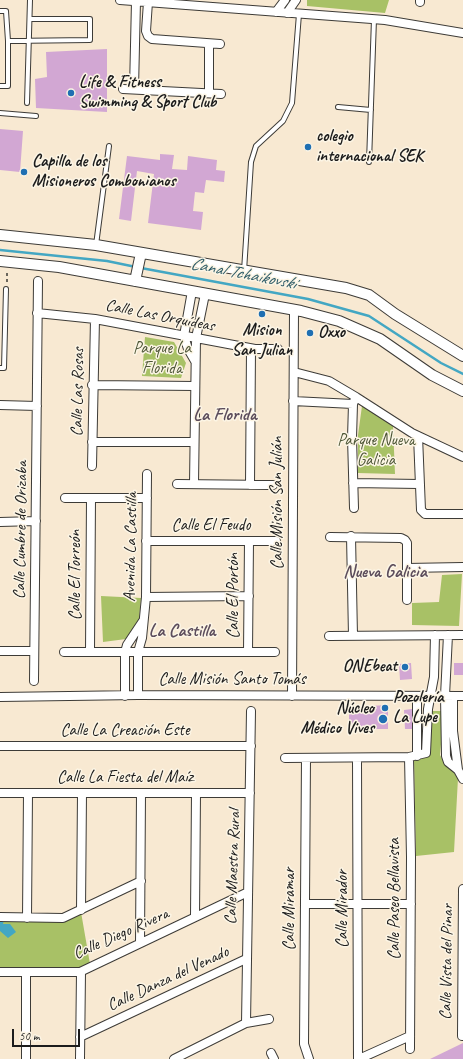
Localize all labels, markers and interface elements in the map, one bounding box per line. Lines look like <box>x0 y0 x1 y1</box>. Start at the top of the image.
place label: Life & Fitness Swimming & Sport Club <box>79 73 216 113</box>
marker: Life & Fitness Swimming & Sport Club <box>66 88 76 98</box>
place label: colegio internacional SEK <box>316 127 423 167</box>
marker: colegio internacional SEK <box>303 142 313 152</box>
place label: Capilla de los Misioneros Combonianos <box>32 152 175 192</box>
marker: Capilla de los Misioneros Combonianos <box>19 167 29 177</box>
water label: Canal Tchaikovski <box>189 253 297 295</box>
street label: Calle Las Orquídeas <box>104 295 216 337</box>
marker: Mision San Julian <box>257 309 267 319</box>
place label: Mision San Julian <box>232 321 292 361</box>
place label: Oxxo <box>318 323 345 343</box>
marker: Oxxo <box>305 328 315 338</box>
park label: Parque La Florida <box>133 339 191 379</box>
street label: Calle Las Rosas <box>67 347 89 437</box>
district label: La Florida <box>193 404 257 426</box>
park label: Parque Nueva Galicia <box>337 431 415 471</box>
street label: Calle Misión San Julián <box>268 437 288 569</box>
street label: Calle Cumbre de Orizaba <box>10 461 32 599</box>
street label: Avenida La Castilla <box>120 492 142 602</box>
street label: Calle El Feudo <box>172 516 250 536</box>
street label: Calle El Torreón <box>66 530 86 620</box>
street label: Calle El Portón <box>224 553 244 639</box>
district label: Nueva Galicia <box>343 561 427 583</box>
district label: La Castilla <box>149 620 215 642</box>
place label: ONEbeat <box>343 657 397 677</box>
marker: ONEbeat <box>400 662 410 672</box>
street label: Calle Misión Santo Tomás <box>158 670 306 690</box>
place label: Pozolería La Lupe <box>393 688 444 728</box>
place label: Núcleo Médico Vives <box>300 699 374 739</box>
marker: Pozolería La Lupe <box>380 703 390 713</box>
marker: Núcleo Médico Vives <box>377 713 389 725</box>
street label: Calle La Creación Este <box>61 721 189 741</box>
street label: Calle La Fiesta del Maíz <box>57 768 193 788</box>
street label: Calle Maestra Rural <box>221 809 245 925</box>
street label: Calle Paseo Bellavista <box>385 838 405 960</box>
street label: Calle Miramar <box>280 868 300 950</box>
street label: Calle Mirador <box>333 870 353 948</box>
street label: Calle Diego Rivera <box>70 904 172 964</box>
street label: Calle Vista del Pinar <box>436 904 458 1020</box>
street label: Calle Danza del Venado <box>104 942 232 1016</box>
scale bar <box>14 1021 82 1047</box>
text: 50 m <box>19 1028 39 1044</box>

